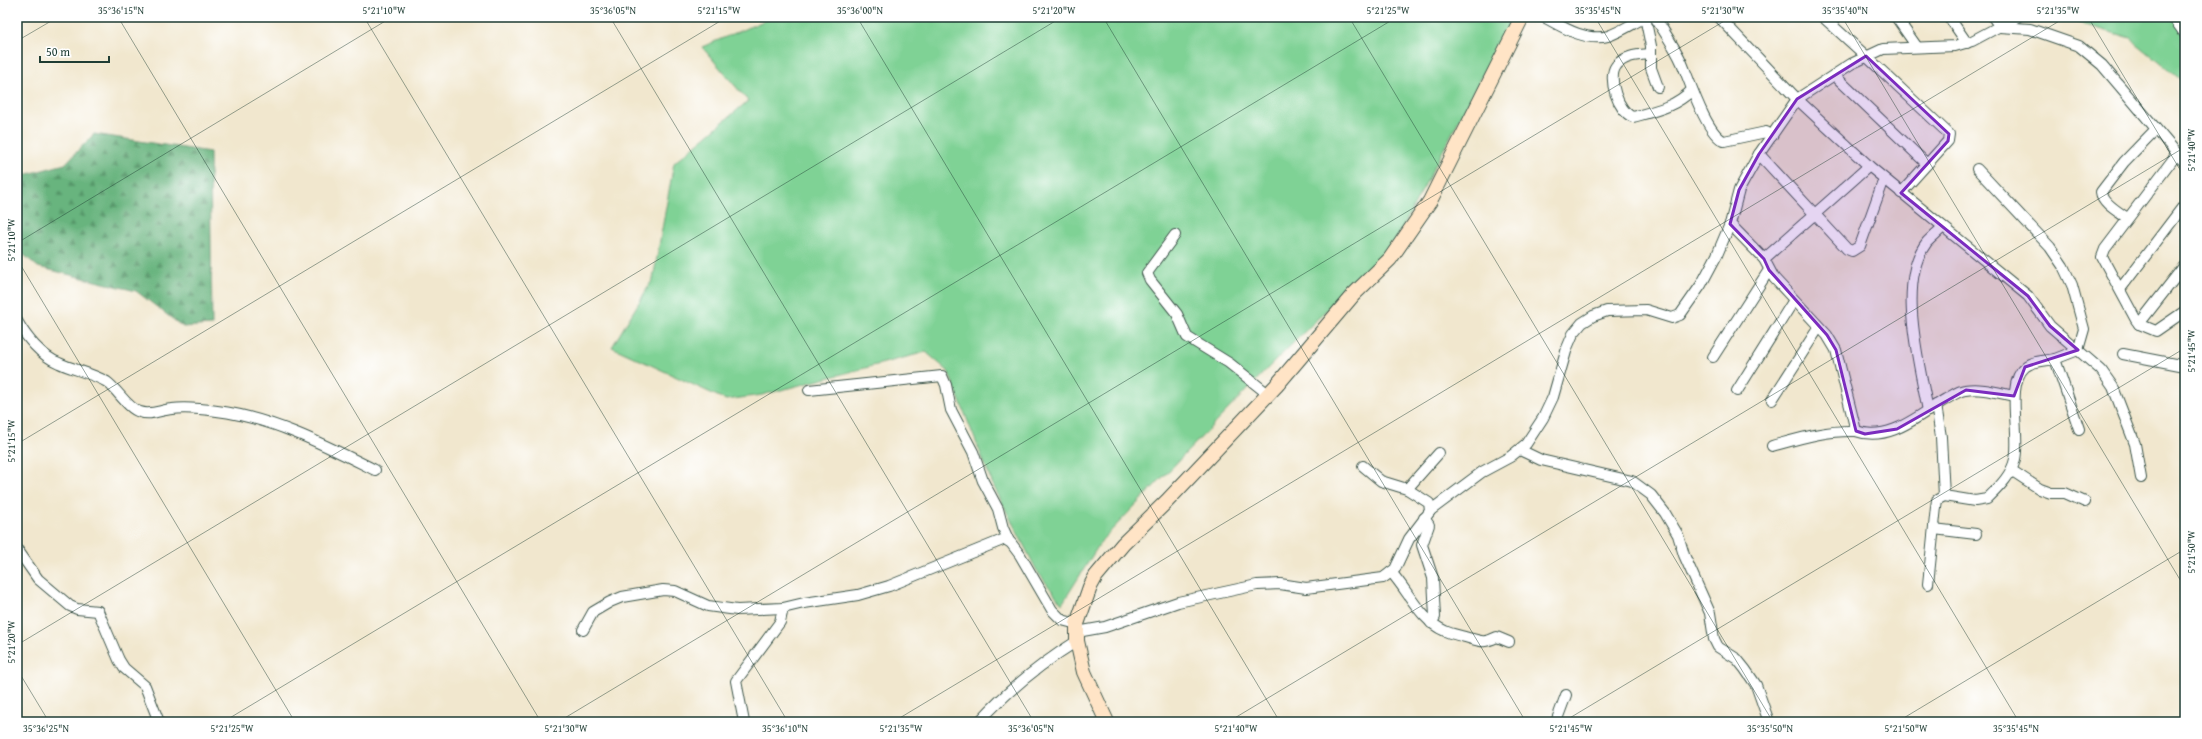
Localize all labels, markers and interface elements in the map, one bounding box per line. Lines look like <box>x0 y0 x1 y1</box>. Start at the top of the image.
text: 35°36'15"N <box>98 3 144 18</box>
text: 5°21'10"W <box>362 3 406 18</box>
text: 35°36'05"N <box>590 3 636 18</box>
text: 5°21'15"W <box>697 3 741 18</box>
text: 35°36'00"N <box>837 3 883 18</box>
text: 5°21'20"W <box>1032 3 1076 18</box>
text: 5°21'25"W <box>1366 3 1410 18</box>
text: 35°35'45"N <box>1575 3 1621 18</box>
text: 5°21'30"W <box>1701 3 1745 18</box>
text: 35°35'40"N <box>1822 3 1868 18</box>
text: 5°21'35"W <box>2036 3 2080 18</box>
scale bar <box>40 38 109 64</box>
text: 50 m <box>46 43 70 60</box>
text: 5°21'40"W <box>2184 128 2199 172</box>
text: 5°21'10"W <box>4 218 19 262</box>
text: 5°21'45"W <box>2184 329 2199 373</box>
text: 5°21'15"W <box>4 419 19 463</box>
text: 5°21'50"W <box>2184 530 2199 574</box>
text: 5°21'20"W <box>4 620 19 664</box>
text: 35°36'25"N <box>23 721 69 736</box>
text: 5°21'25"W <box>210 721 254 736</box>
text: 5°21'30"W <box>544 721 588 736</box>
text: 35°36'10"N <box>762 721 808 736</box>
text: 5°21'35"W <box>879 721 923 736</box>
text: 35°36'05"N <box>1008 721 1054 736</box>
text: 5°21'40"W <box>1214 721 1258 736</box>
text: 5°21'45"W <box>1549 721 1593 736</box>
text: 35°35'50"N <box>1747 721 1793 736</box>
text: 5°21'50"W <box>1884 721 1928 736</box>
text: 35°35'45"N <box>1993 721 2039 736</box>

